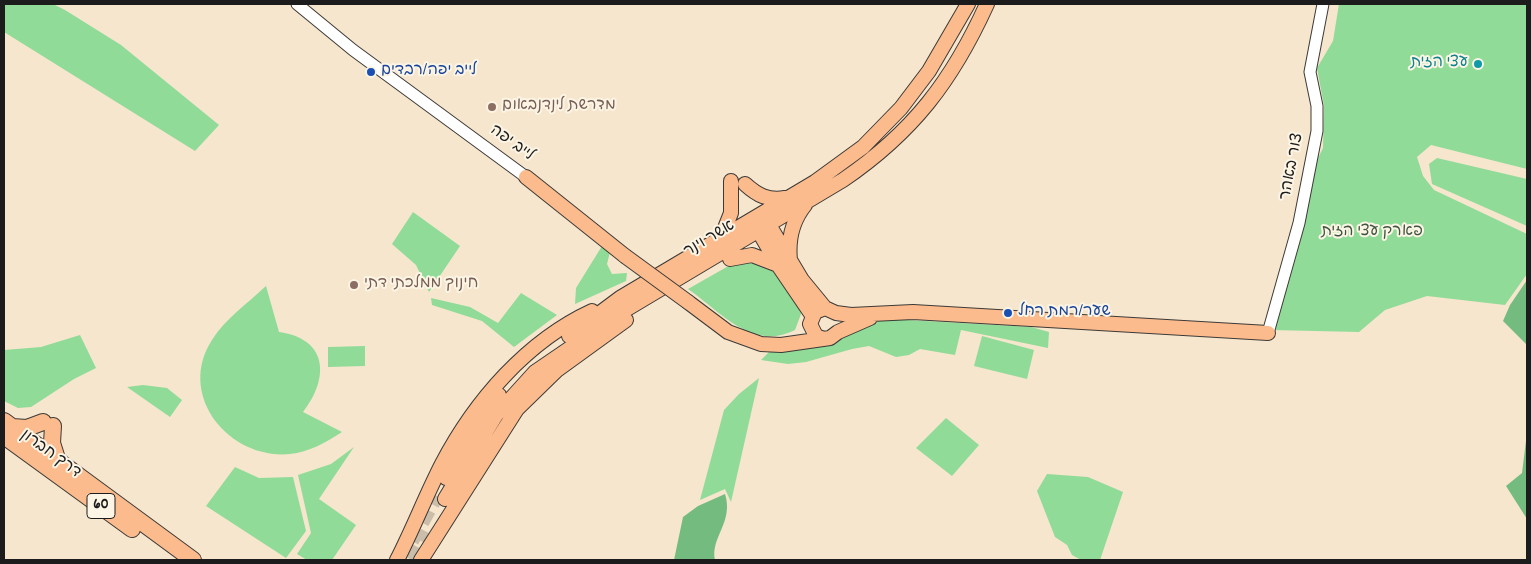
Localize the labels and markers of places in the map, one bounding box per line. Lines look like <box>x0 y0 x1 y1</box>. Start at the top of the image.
place label: עצי הזית <box>1410 54 1468 74</box>
marker: עצי הזית <box>1472 58 1484 70</box>
place label: לייב יפה/רבדים <box>381 62 477 82</box>
marker: לייב יפה/רבדים <box>365 66 377 78</box>
place label: מדרשת לינדנבאום <box>502 97 616 117</box>
marker: מדרשת לינדנבאום <box>486 101 498 113</box>
place label: חינוך ממלכתי דתי <box>364 275 478 295</box>
marker: חינוך ממלכתי דתי <box>348 279 360 291</box>
place label: שער/רמת רחל <box>1018 303 1111 323</box>
marker: שער/רמת רחל <box>1002 307 1014 319</box>

